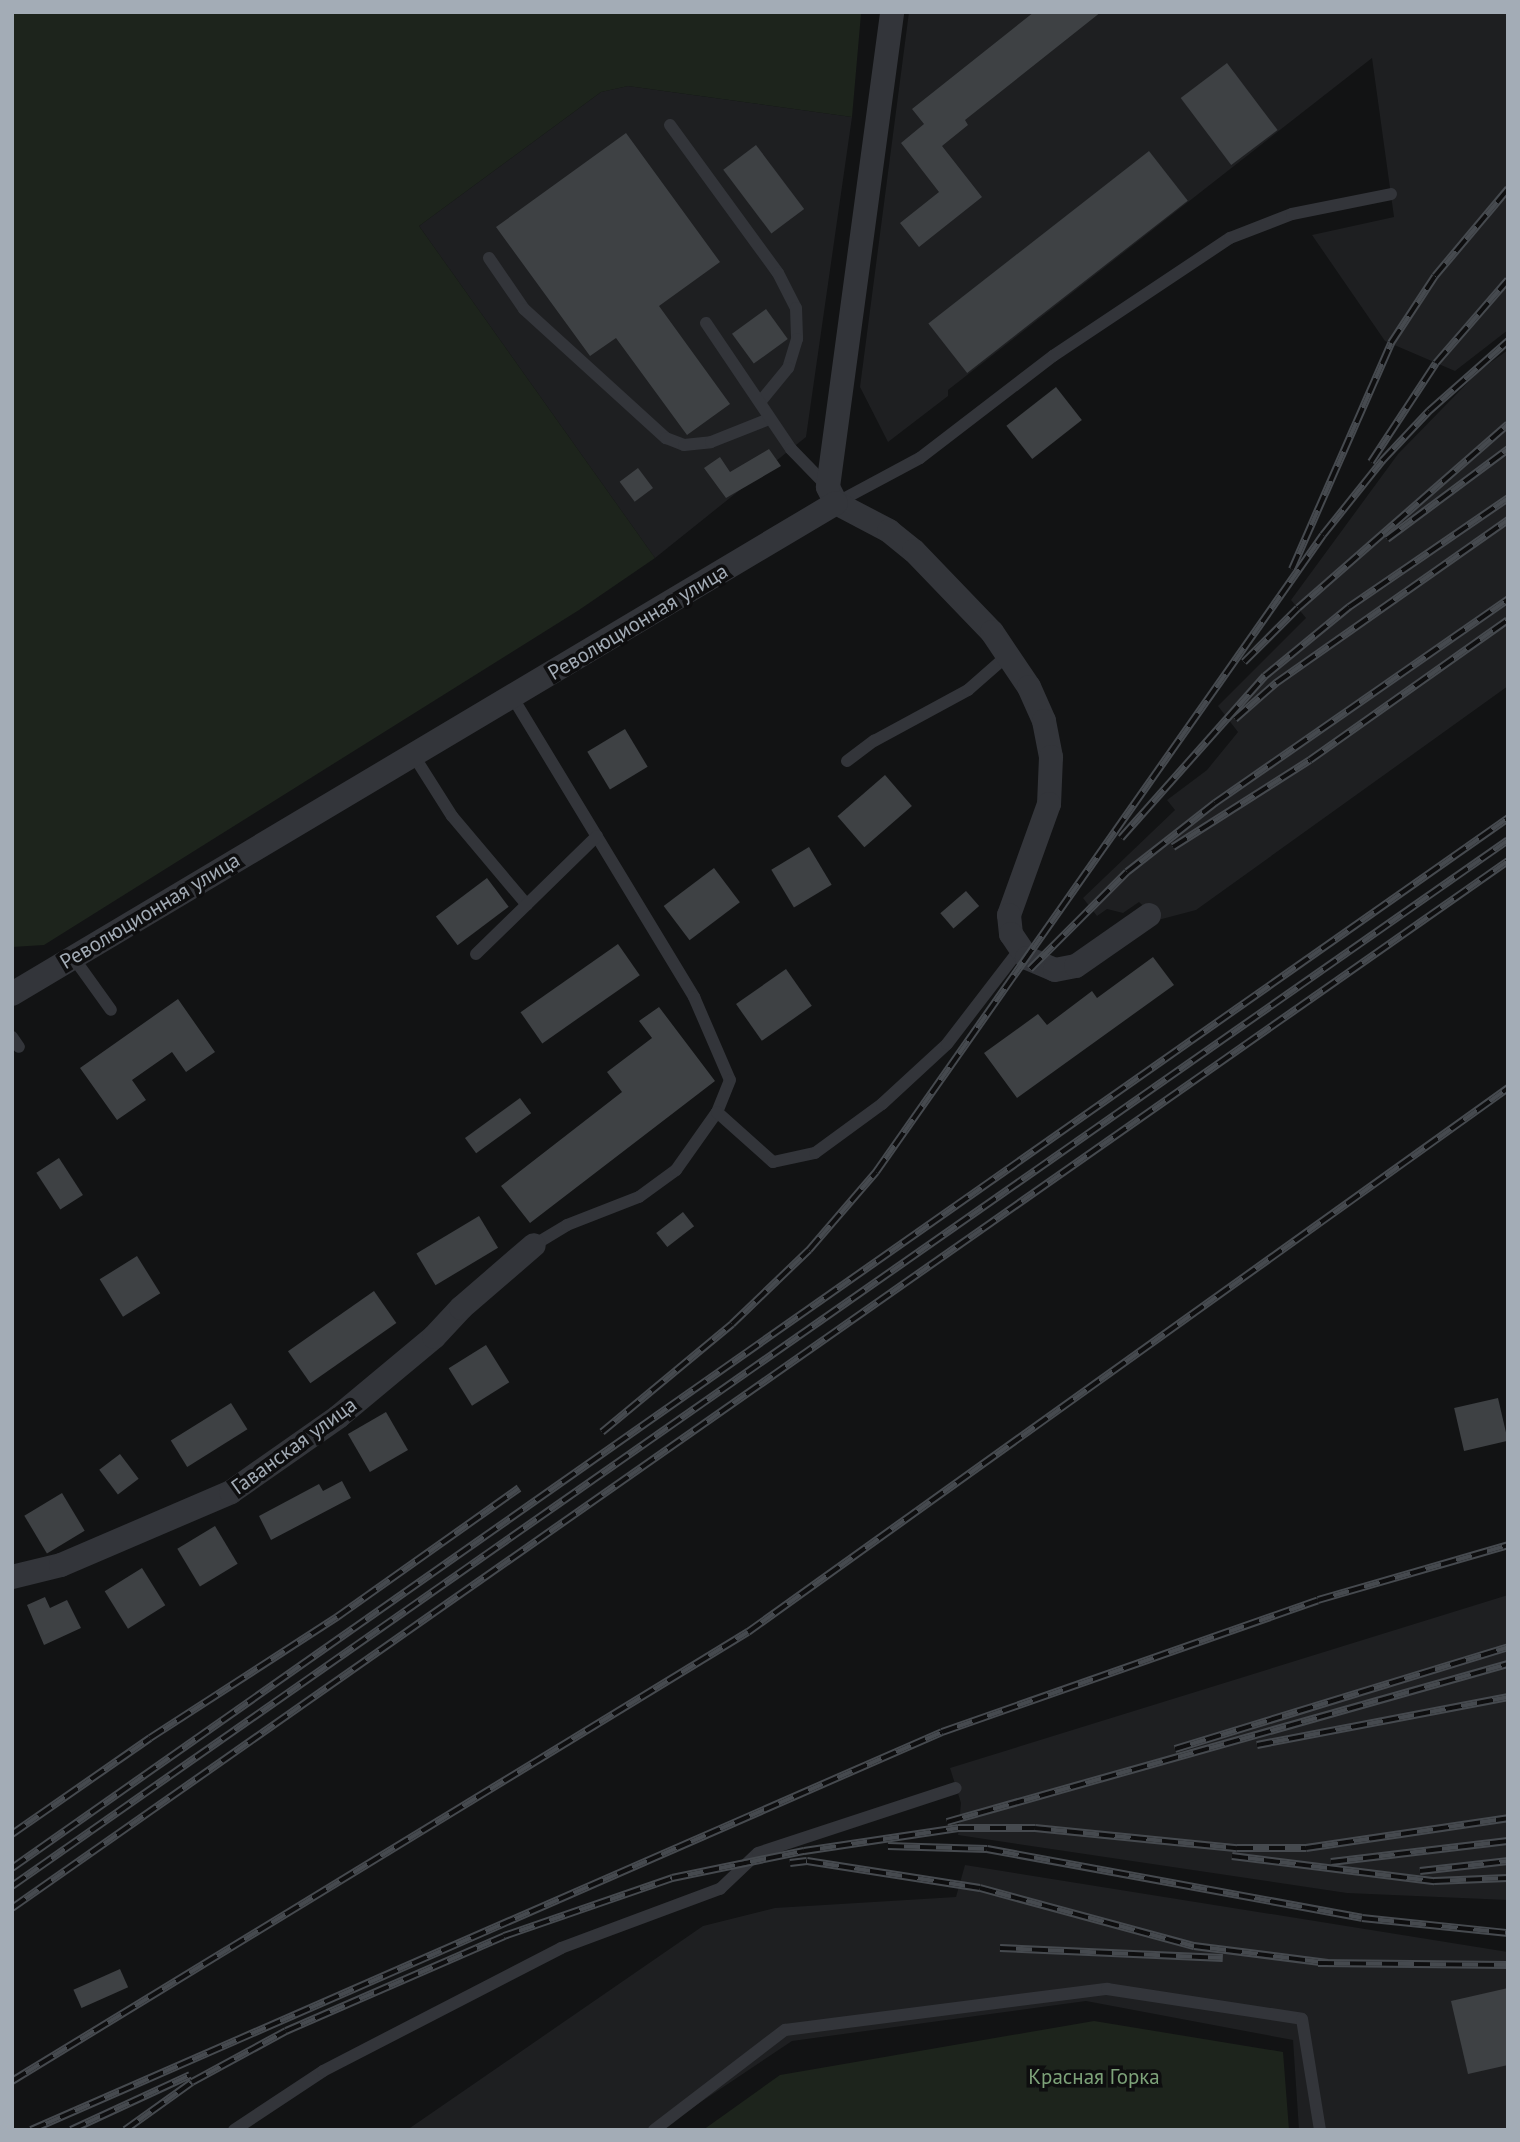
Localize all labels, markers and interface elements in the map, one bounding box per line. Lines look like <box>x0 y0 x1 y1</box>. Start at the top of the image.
street label: Революционная улица <box>544 558 732 686</box>
street label: Революционная улица <box>56 847 244 975</box>
street label: Гаванская улица <box>226 1392 362 1500</box>
park label: Красная Горка <box>1028 2064 1160 2090</box>

